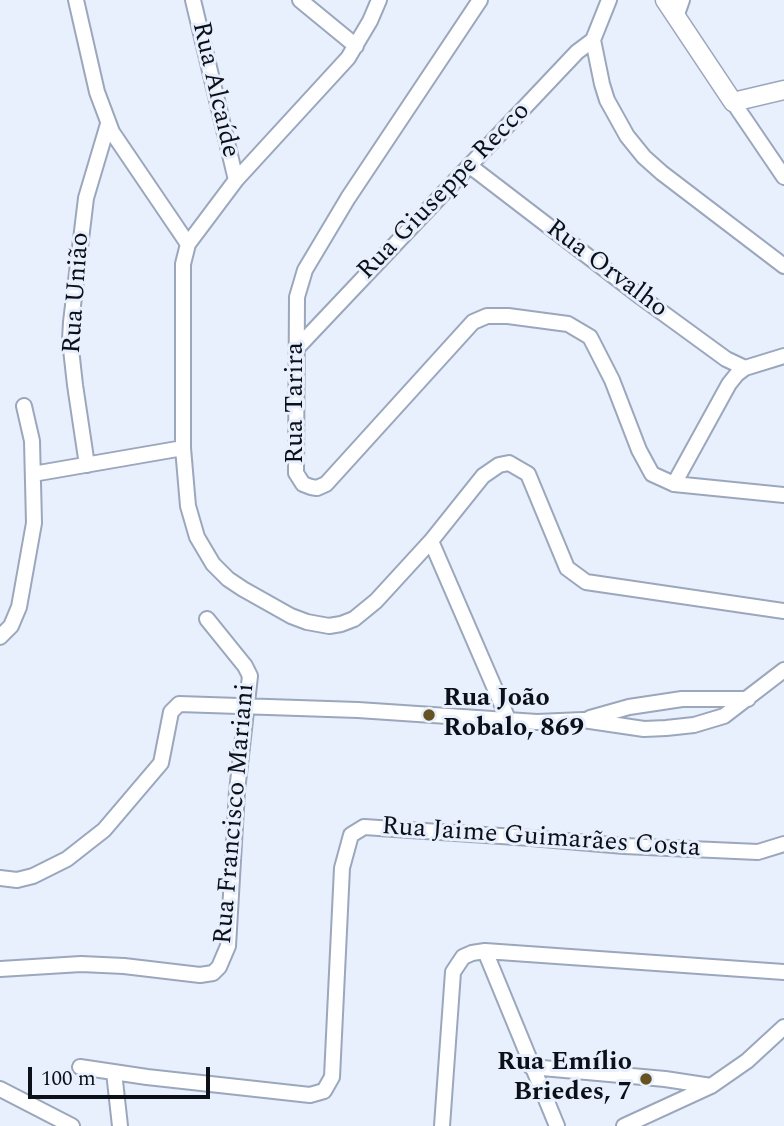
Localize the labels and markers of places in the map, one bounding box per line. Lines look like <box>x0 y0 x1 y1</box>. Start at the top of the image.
place label: Rua João Robalo, 869 <box>443 684 584 746</box>
marker: Rua João Robalo, 869 <box>421 707 437 723</box>
place label: Rua Emílio Briedes, 7 <box>497 1048 632 1110</box>
marker: Rua Emílio Briedes, 7 <box>638 1071 654 1087</box>

